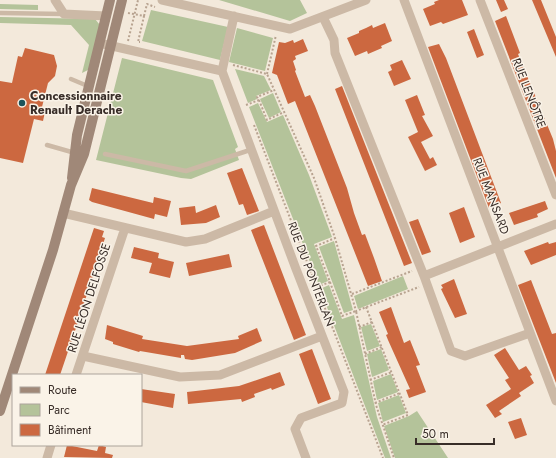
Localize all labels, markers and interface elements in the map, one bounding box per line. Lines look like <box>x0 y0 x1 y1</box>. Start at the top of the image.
street label: RUE LENÔTRE <box>507 55 551 131</box>
place label: Concessionnaire Renault Derache <box>30 87 122 119</box>
marker: Concessionnaire Renault Derache <box>17 98 27 108</box>
street label: RUE MANSARD <box>468 155 514 237</box>
street label: RUE DU PONTERLAN <box>283 219 339 329</box>
street label: RUE LÉON DELFOSSE <box>63 241 115 355</box>
legend <box>12 374 142 446</box>
text: Route <box>48 381 77 399</box>
text: Parc <box>48 401 70 419</box>
scale bar <box>416 420 494 446</box>
text: Bâtiment <box>48 421 91 439</box>
text: 50 m <box>422 425 449 443</box>

